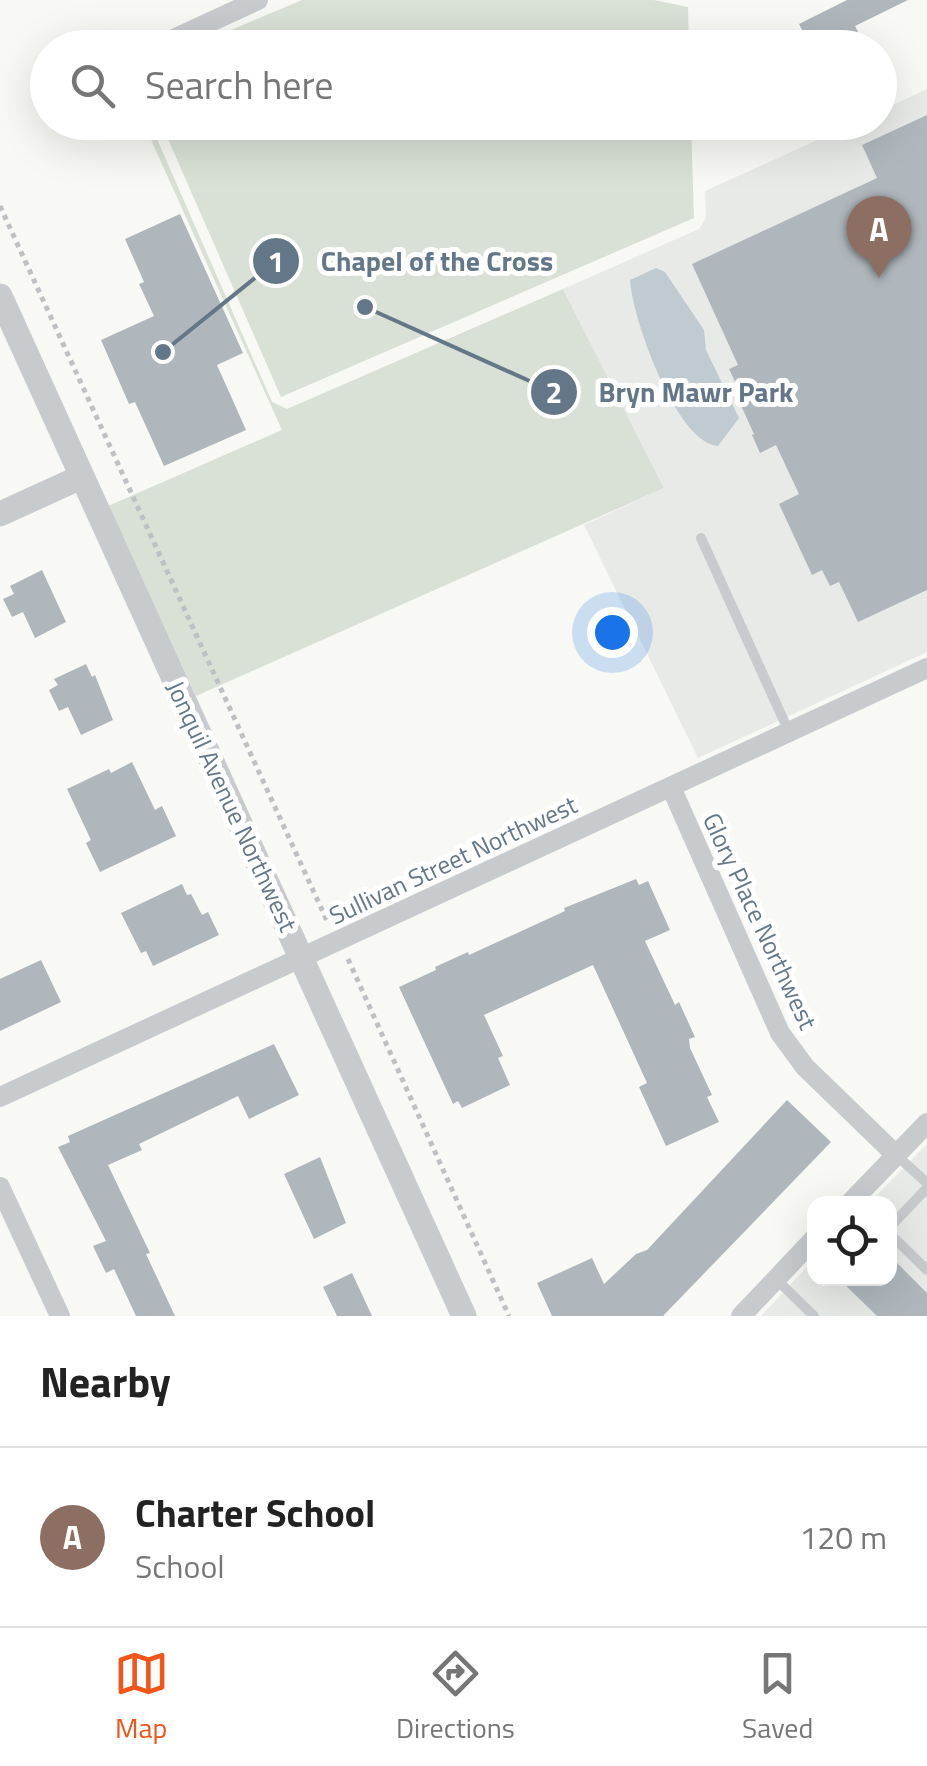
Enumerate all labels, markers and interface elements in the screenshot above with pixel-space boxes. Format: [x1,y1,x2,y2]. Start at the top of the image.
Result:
search box [30,30,897,140]
text: Search here [145,56,333,114]
icon: search [65,58,120,113]
pin: A [846,196,912,278]
callout: Chapel of the Cross [251,232,574,290]
text: 1 [268,238,284,284]
text: Chapel of the Cross [321,239,553,282]
callout: Bryn Mawr Park [529,363,814,421]
text: 2 [546,369,562,415]
text: Bryn Mawr Park [598,370,794,413]
your location [587,607,638,658]
street label: Jonquil Avenue Northwest [157,674,307,938]
street label: Sullivan Street Northwest [323,786,583,934]
street label: Glory Place Northwest [693,806,827,1036]
map controls [807,1196,897,1286]
button: locate [807,1196,897,1286]
text: Nearby [40,1349,171,1413]
text: Charter School [135,1484,375,1542]
text: A [63,1513,82,1561]
text: 120 m [799,1513,887,1561]
text: School [135,1542,225,1590]
tab: Map [114,1646,169,1749]
tab: Directions [396,1646,515,1749]
tab: Saved [742,1646,813,1749]

